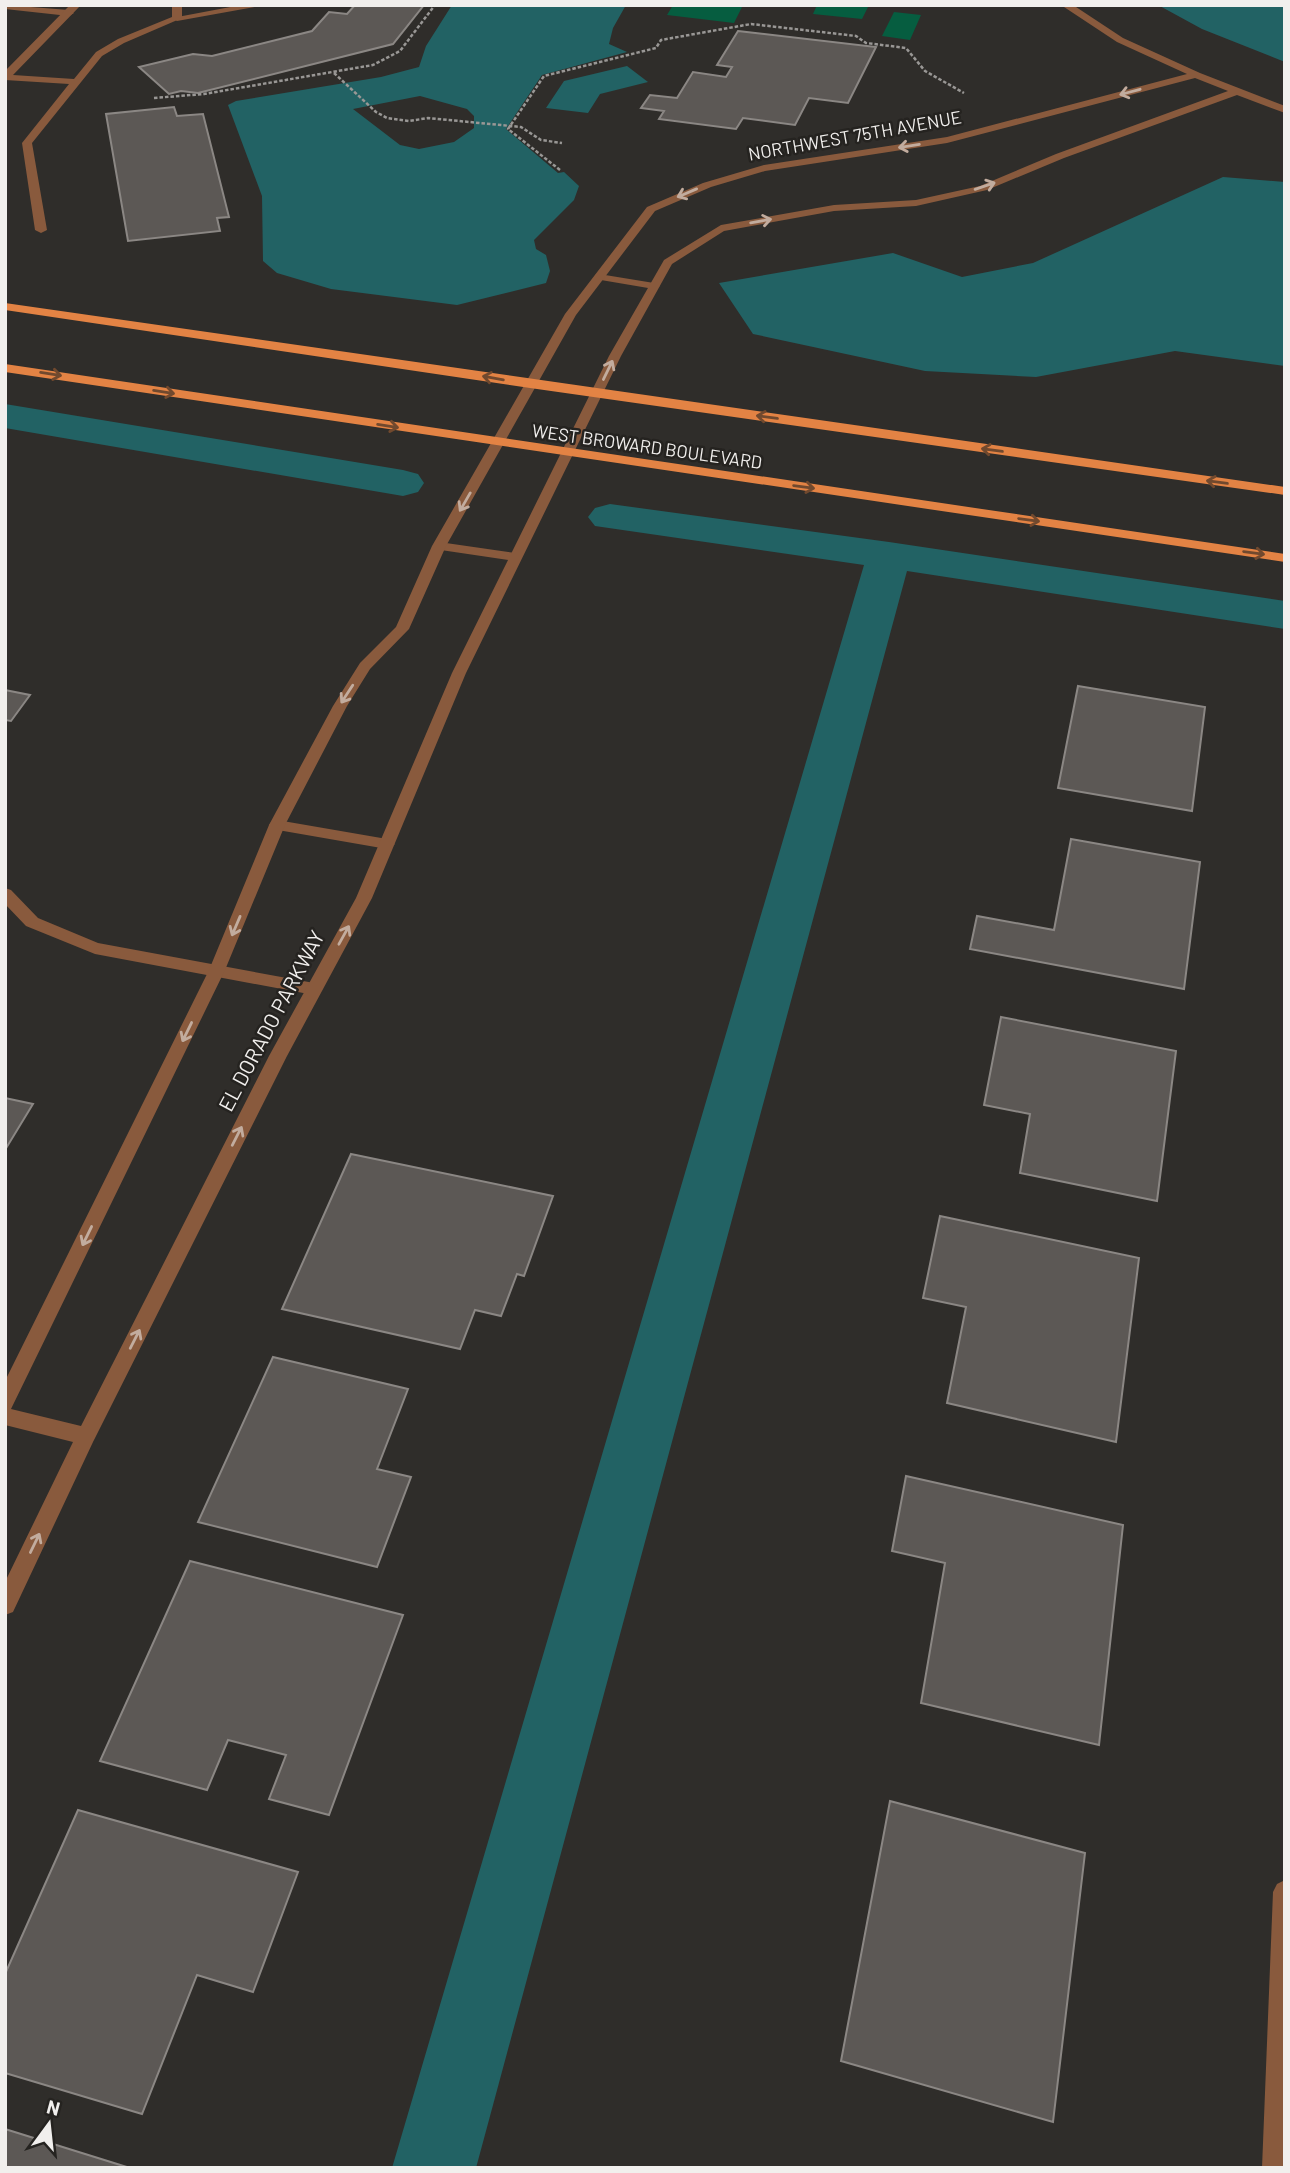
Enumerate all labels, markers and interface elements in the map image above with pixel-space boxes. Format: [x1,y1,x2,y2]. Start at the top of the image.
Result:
one-way arrow [1119,86,1142,99]
street label: NORTHWEST 75TH AVENUE [746,105,963,165]
one-way arrow [898,140,921,153]
one-way arrow [974,179,996,191]
one-way arrow [677,187,699,200]
one-way arrow [750,214,772,227]
one-way arrow [602,360,616,381]
one-way arrow [39,368,62,381]
one-way arrow [482,371,505,384]
one-way arrow [152,386,175,399]
one-way arrow [756,411,779,424]
street label: WEST BROWARD BOULEVARD [531,419,764,473]
one-way arrow [377,420,399,433]
one-way arrow [981,443,1004,456]
one-way arrow [1206,475,1229,488]
one-way arrow [792,481,815,494]
one-way arrow [458,492,472,512]
one-way arrow [1017,514,1040,527]
one-way arrow [1242,547,1265,560]
one-way arrow [340,684,354,704]
one-way arrow [228,914,241,936]
street label: EL DORADO PARKWAY [212,925,329,1115]
one-way arrow [338,925,351,946]
one-way arrow [179,1021,193,1042]
one-way arrow [231,1126,245,1147]
one-way arrow [79,1225,93,1246]
one-way arrow [128,1329,142,1350]
one-way arrow [28,1533,42,1554]
north arrow [14,2089,84,2159]
text: N [44,2094,63,2120]

